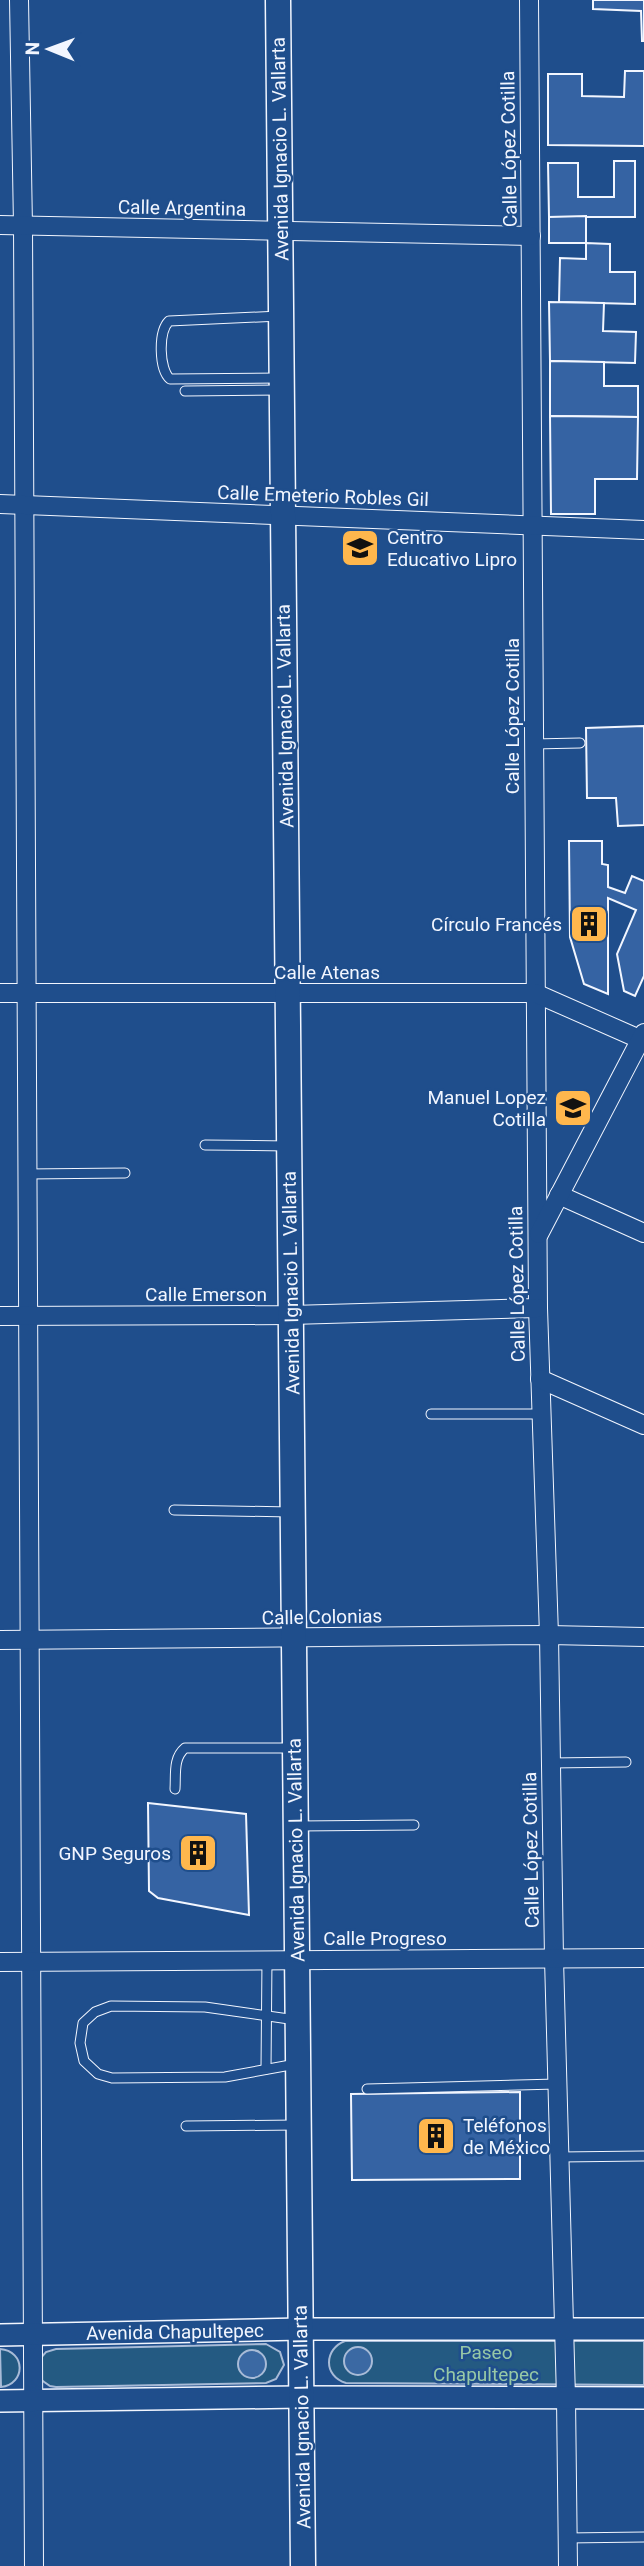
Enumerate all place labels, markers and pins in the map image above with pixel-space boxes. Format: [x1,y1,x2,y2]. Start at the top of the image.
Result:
place label: Centro Educativo Lipro [387,526,517,571]
school or university icon: Centro Educativo Lipro [339,527,381,569]
building icon: Círculo Francés [568,903,610,945]
place label: Círculo Francés [431,913,562,936]
place label: Manuel Lopez Cotilla [427,1086,546,1131]
school or university icon: Manuel Lopez Cotilla [552,1087,594,1129]
building icon: GNP Seguros [177,1832,219,1874]
place label: GNP Seguros [58,1842,171,1865]
place label: Teléfonos de México [463,2114,550,2159]
building icon: Teléfonos de México [415,2115,457,2157]

